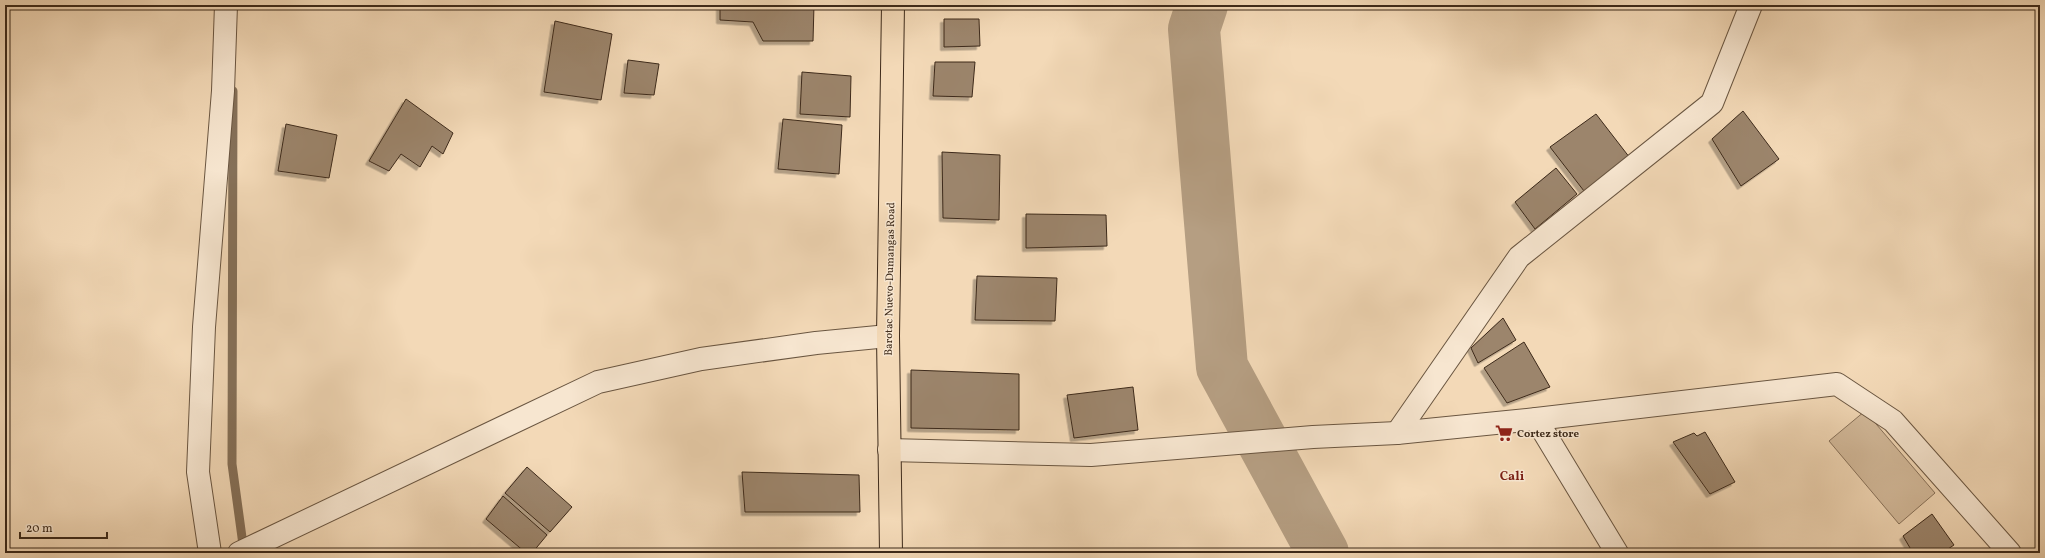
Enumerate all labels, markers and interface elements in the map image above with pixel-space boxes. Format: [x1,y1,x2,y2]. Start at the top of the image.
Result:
street label: Barotac Nuevo-Dumangas Road [882,202,899,356]
supermarket icon: Cortez store [1494,423,1514,443]
place label: Cortez store [1517,427,1580,442]
district label: Cali [1500,468,1525,486]
scale bar [20,514,107,540]
text: 20 m [26,521,53,537]

